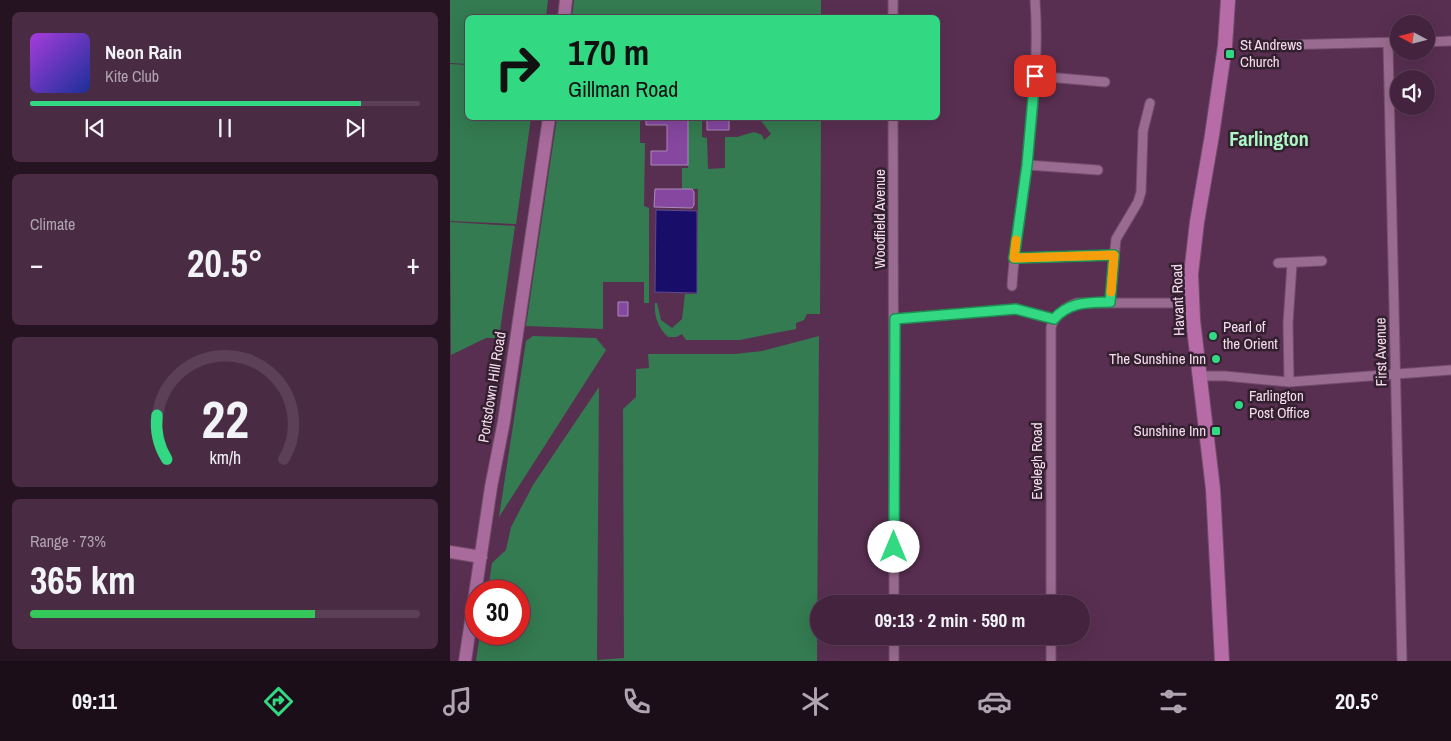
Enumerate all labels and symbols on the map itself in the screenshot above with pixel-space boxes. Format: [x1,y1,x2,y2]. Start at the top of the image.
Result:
north arrow [1390,15,1435,60]
place label: St Andrews Church [1240,34,1302,72]
marker: St Andrews Church [1224,48,1236,60]
pin [1014,55,1056,97]
district label: Farlington [1229,125,1309,152]
street label: Woodfield Avenue [869,169,890,269]
street label: Havant Road [1166,264,1189,336]
place label: Pearl of the Orient [1223,316,1278,354]
street label: First Avenue [1369,317,1392,387]
street label: Portsdown Hill Road [472,330,511,444]
marker: Pearl of the Orient [1207,330,1219,342]
place label: The Sunshine Inn [1109,348,1206,369]
marker: The Sunshine Inn [1210,353,1222,365]
place label: Farlington Post Office [1249,385,1310,423]
marker: Farlington Post Office [1233,399,1245,411]
place label: Sunshine Inn [1134,420,1206,441]
street label: Evelegh Road [1026,422,1047,500]
marker: Sunshine Inn [1210,425,1222,437]
position arrow [867,520,919,572]
speed limit sign: 30 [465,580,530,645]

